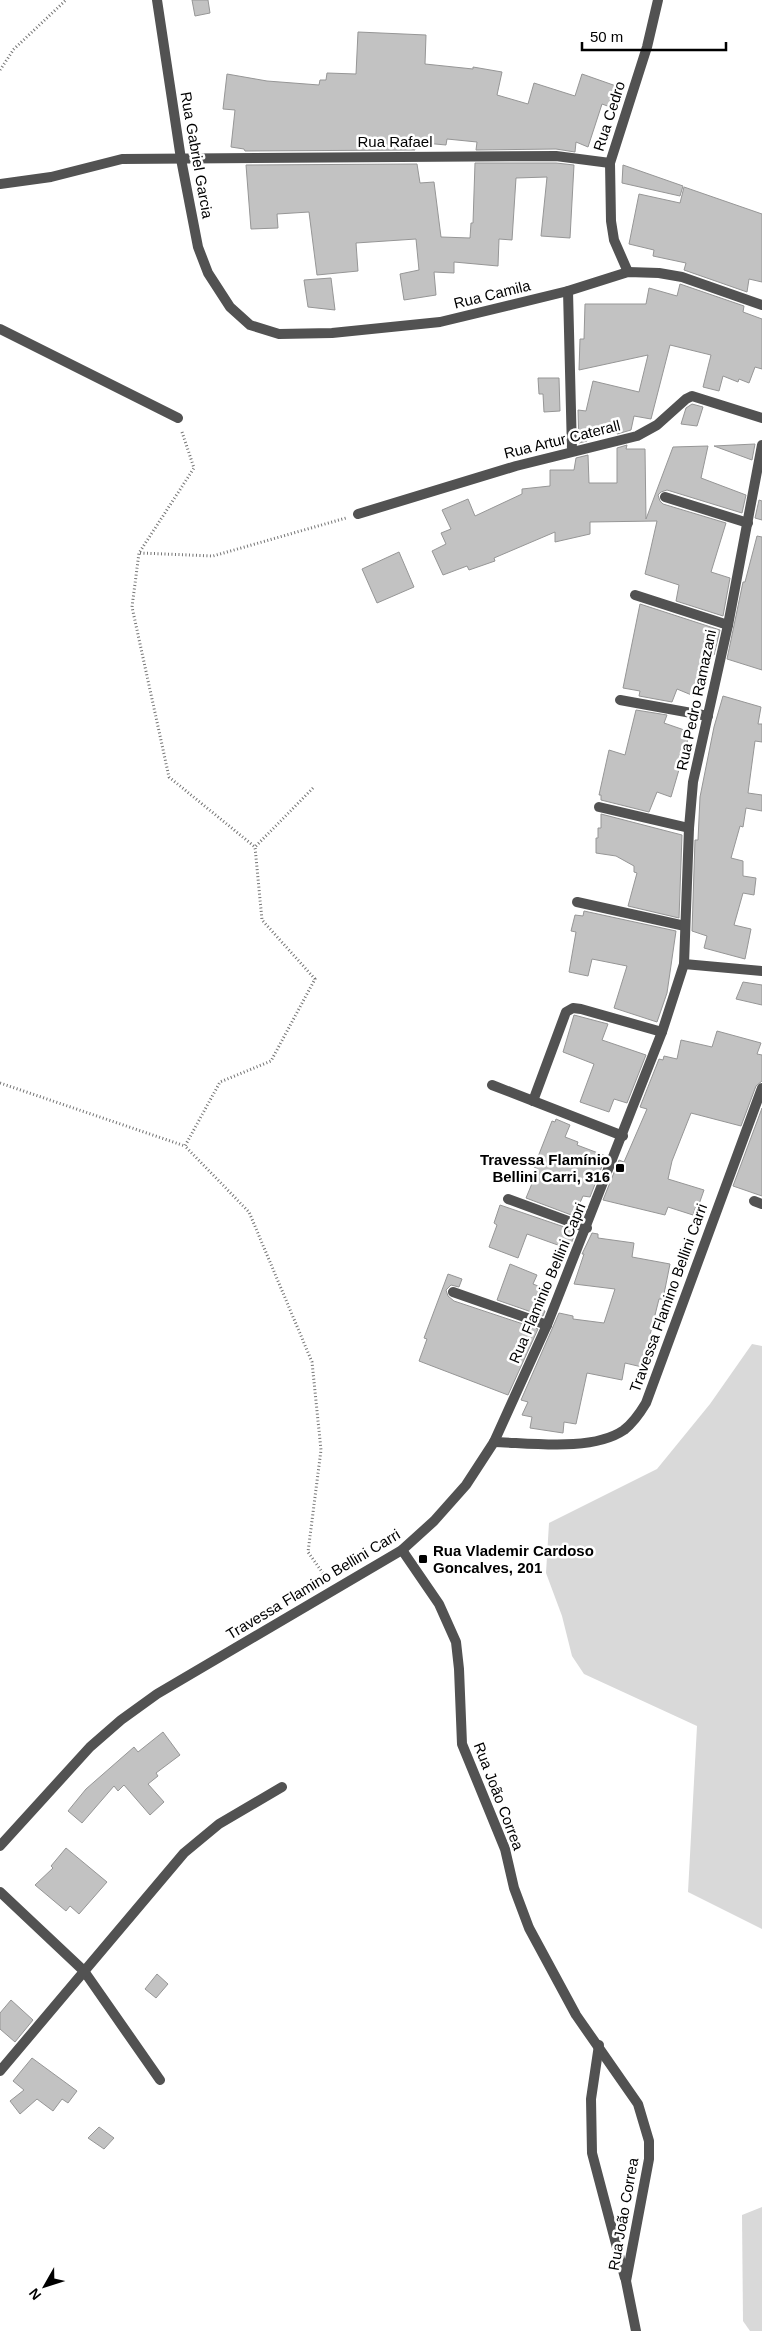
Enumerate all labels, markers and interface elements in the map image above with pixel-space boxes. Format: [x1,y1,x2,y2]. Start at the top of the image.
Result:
scale bar [582,20,726,52]
text: 50 m [590,28,623,45]
street label: Rua Cedro [590,79,628,153]
street label: Rua Gabriel Garcia [177,90,217,220]
street label: Rua Rafael [357,133,433,150]
street label: Rua Camila [452,276,533,312]
street label: Rua Artur Caterall [502,416,622,462]
street label: Rua Pedro Ramazani [673,628,719,772]
place label: Travessa Flamínio Bellini Carri, 316 [480,1151,610,1185]
marker: Travessa Flamínio Bellini Carri, 316 [614,1162,626,1174]
street label: Rua Flaminio Bellini Capri [505,1200,589,1366]
street label: Travessa Flamino Bellini Carri [626,1201,710,1395]
street label: Travessa Flamino Bellini Carri [223,1525,403,1643]
place label: Rua Vlademir Cardoso Goncalves, 201 [433,1542,594,1576]
marker: Rua Vlademir Cardoso Goncalves, 201 [417,1553,429,1565]
street label: Rua João Correa [471,1740,528,1853]
street label: Rua João Correa [605,2156,641,2272]
north arrow [20,2261,70,2311]
text: N [25,2285,44,2303]

